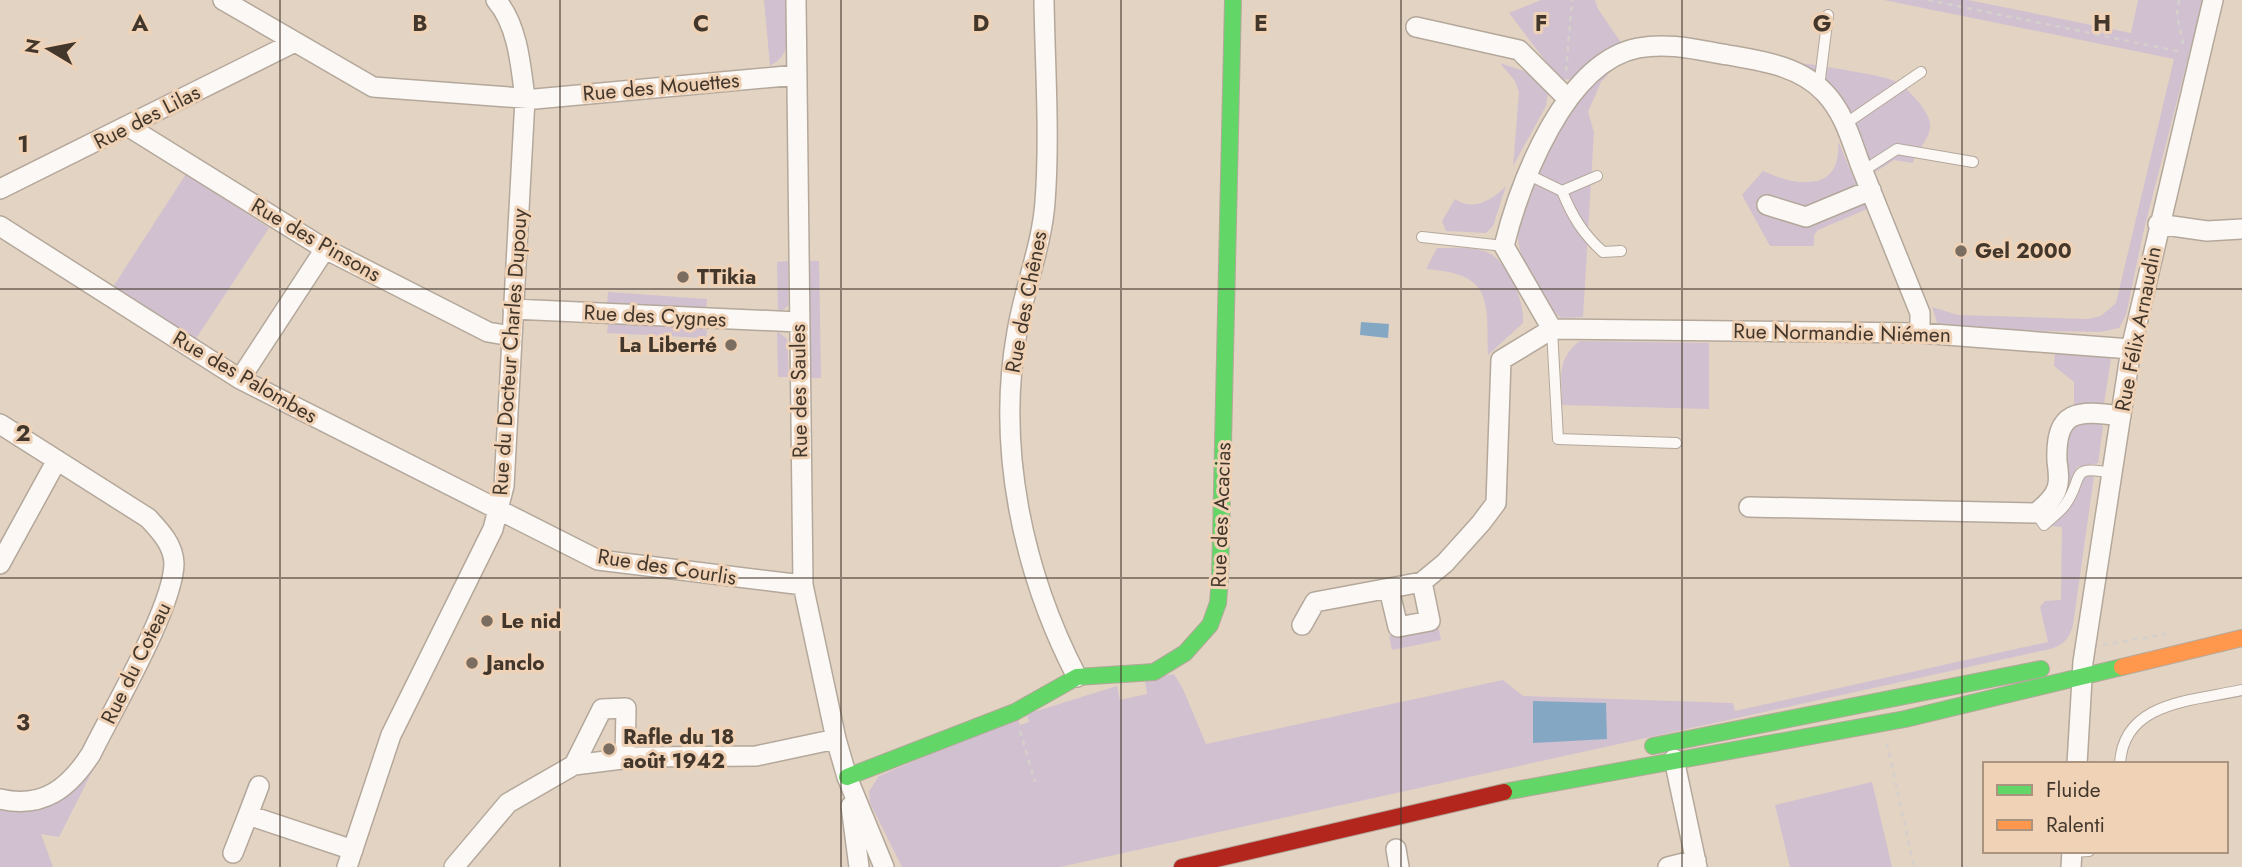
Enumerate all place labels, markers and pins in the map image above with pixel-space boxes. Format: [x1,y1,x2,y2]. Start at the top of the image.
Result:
place label: Gel 2000 [1975,236,2072,266]
marker: Gel 2000 [1953,243,1969,259]
place label: TTikia [697,262,756,292]
marker: TTikia [675,269,691,285]
place label: La Liberté [619,330,717,360]
marker: La Liberté [723,337,739,353]
place label: Le nid [501,606,561,636]
marker: Le nid [479,613,495,629]
place label: Janclo [482,648,545,678]
marker: Janclo [464,655,480,671]
place label: Rafle du 18 août 1942 [623,722,734,776]
marker: Rafle du 18 août 1942 [601,741,617,757]

